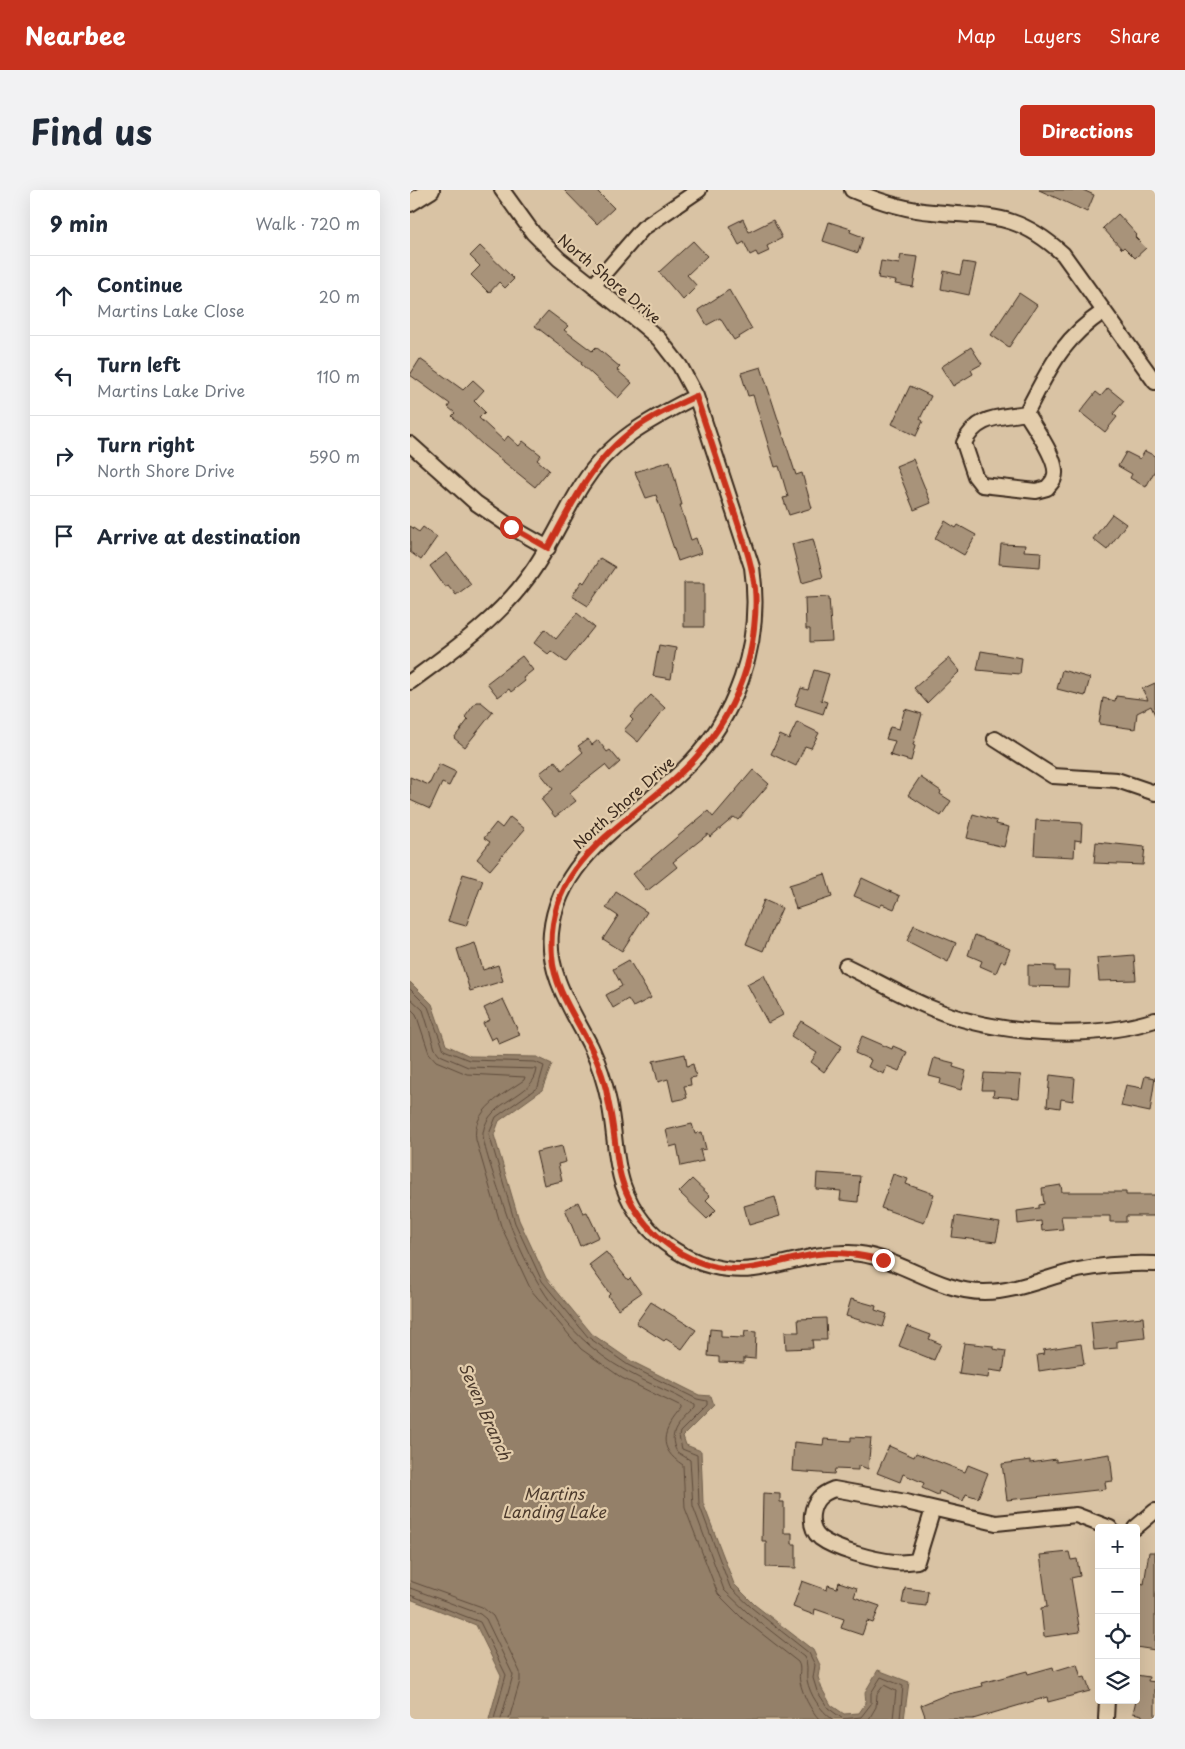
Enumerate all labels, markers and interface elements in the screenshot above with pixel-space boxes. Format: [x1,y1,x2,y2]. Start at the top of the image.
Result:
text: Nearbee [25,17,126,53]
text: Map [957,22,996,49]
text: Layers [1024,22,1081,49]
text: Share [1109,22,1160,49]
text: Find us [30,104,152,157]
button: Directions [1020,105,1155,156]
text: 9 min [50,207,108,239]
text: Walk · 720 m [256,211,360,235]
street label: North Shore Drive [553,228,667,328]
text: Continue [97,270,183,298]
icon: ahead [50,282,78,310]
text: 20 m [319,284,360,308]
text: Martins Lake Close [97,298,245,322]
text: Turn left [97,350,181,378]
icon: left [50,362,78,390]
text: 110 m [317,364,360,388]
text: Martins Lake Drive [97,378,245,402]
text: Turn right [97,430,195,458]
icon: right [50,442,78,470]
text: 590 m [308,444,360,468]
text: North Shore Drive [97,458,235,482]
route start [500,516,523,539]
icon: arrive [50,522,78,550]
text: Arrive at destination [97,522,301,550]
street label: North Shore Drive [567,750,679,854]
route end [872,1249,895,1272]
water label: Seven Branch [454,1359,518,1464]
water label: Martins Landing Lake [502,1481,607,1523]
map controls [1095,1524,1140,1704]
button: + [1095,1524,1140,1569]
button: − [1095,1569,1140,1614]
button: locate [1095,1614,1140,1659]
button: layers [1095,1659,1140,1704]

